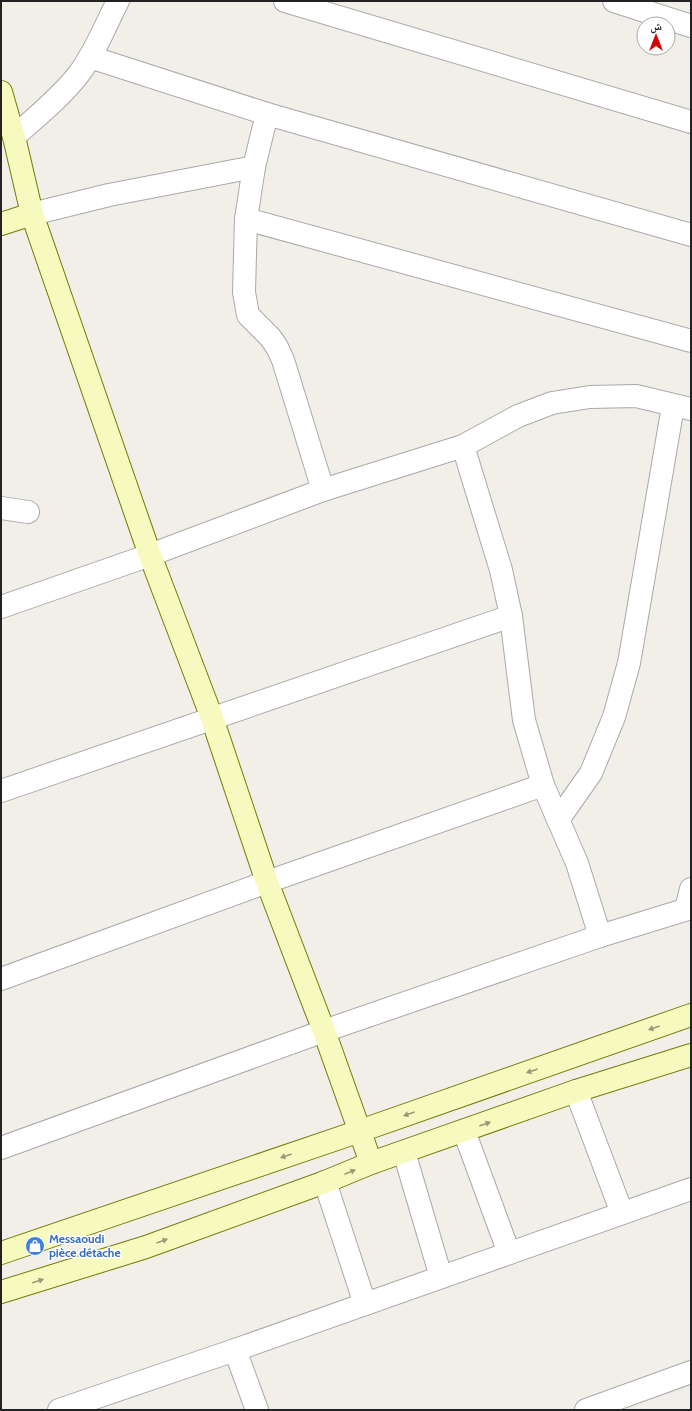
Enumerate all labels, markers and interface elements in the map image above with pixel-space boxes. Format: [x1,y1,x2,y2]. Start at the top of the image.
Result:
north arrow [636,16,676,56]
text: ش [650,19,662,34]
one-way arrow [648,1025,660,1031]
one-way arrow [525,1068,537,1074]
one-way arrow [402,1111,414,1117]
one-way arrow [480,1120,492,1126]
one-way arrow [280,1153,292,1159]
one-way arrow [344,1168,356,1174]
place label: Messaoudi pièce détache [49,1231,121,1260]
shop icon: Messaoudi pièce détache [24,1235,46,1257]
one-way arrow [157,1238,169,1244]
one-way arrow [33,1278,45,1284]

